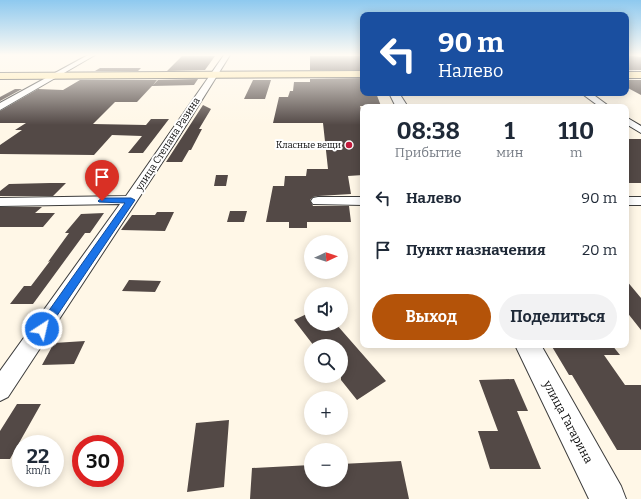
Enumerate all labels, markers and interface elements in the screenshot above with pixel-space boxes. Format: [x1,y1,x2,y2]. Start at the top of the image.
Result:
text: 90 m [438,26,504,59]
icon: left [372,28,424,80]
text: Налево [438,60,503,82]
street label: улица Степана Разина [133,95,203,194]
text: 08:38 [396,117,460,145]
text: 1 [505,117,515,145]
text: 110 [558,117,594,145]
place label: Класные вещи [276,140,341,150]
marker: Класные вещи [344,140,354,150]
text: Прибытие [395,145,461,160]
text: мин [496,145,523,160]
text: m [570,145,582,160]
pin [85,160,119,201]
icon: arrive [91,166,113,188]
icon: left [372,187,394,209]
text: Налево [406,189,461,207]
text: 90 m [581,189,617,207]
north arrow [304,235,348,279]
map controls [304,235,348,487]
icon: arrive [372,239,394,261]
text: Пункт назначения [406,241,546,259]
text: 20 m [582,241,617,259]
button: sound [304,287,348,331]
button: Выход [372,294,491,340]
button: Поделиться [499,294,617,340]
position arrow [21,308,63,350]
button: search [304,339,348,383]
street label: улица Гагарина [540,377,596,466]
button: + [304,391,348,435]
speed limit sign: 30 [72,435,124,487]
button: − [304,443,348,487]
text: 22 [27,444,49,468]
text: km/h [26,465,50,477]

